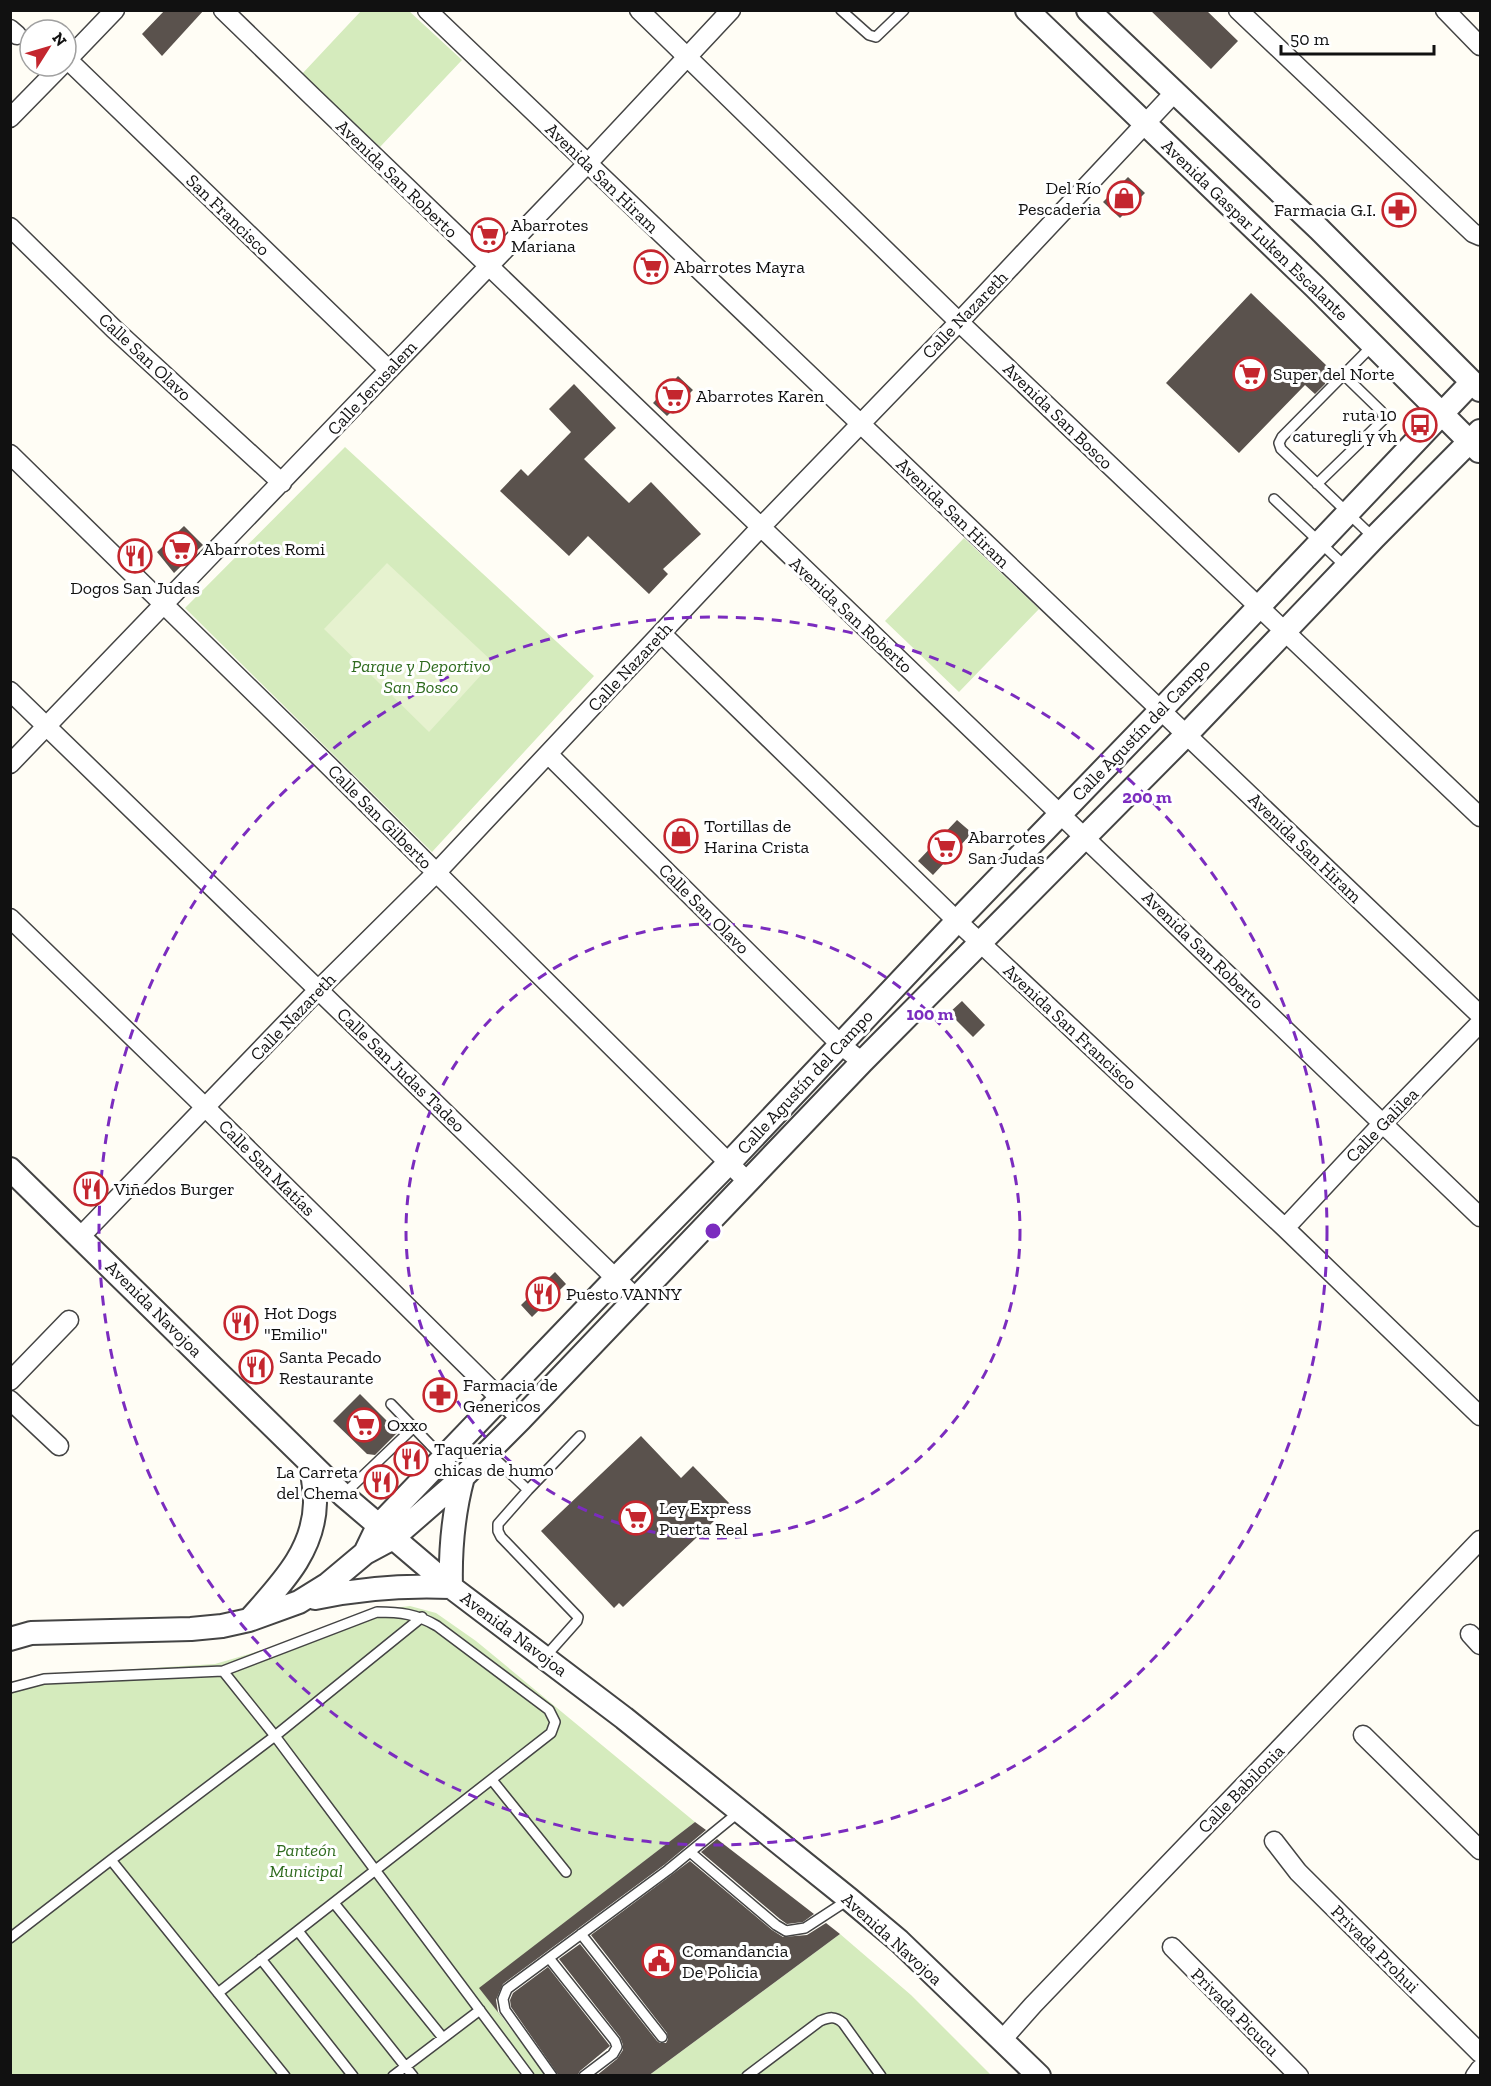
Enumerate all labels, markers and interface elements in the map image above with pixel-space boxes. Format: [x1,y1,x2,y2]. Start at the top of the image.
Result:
north arrow [18,18,78,78]
scale bar [1281,18,1434,56]
text: 50 m [1290,28,1330,50]
text: N [48,29,71,50]
street label: Avenida San Roberto [332,115,462,243]
street label: Avenida San Hiram [541,118,664,238]
street label: Avenida Gaspar Luken Escalante [1157,135,1353,325]
street label: San Francisco [181,170,275,260]
place label: Del Río Pescaderia [1018,177,1101,220]
shop icon: Del Río Pescaderia [1106,180,1142,216]
pharmacy icon: Farmacia G.I. [1381,192,1417,228]
place label: Farmacia G.I. [1274,199,1376,221]
place label: Abarrotes Mariana [511,214,588,257]
supermarket icon: Abarrotes Mariana [470,217,506,253]
supermarket icon: Abarrotes Mayra [633,249,669,285]
place label: Abarrotes Mayra [674,256,805,278]
street label: Calle Nazareth [918,266,1012,364]
street label: Calle San Olavo [94,308,196,406]
street label: Calle Jerusalem [323,336,422,440]
supermarket icon: Super del Norte [1232,356,1268,392]
street label: Avenida San Bosco [998,358,1118,474]
place label: Super del Norte [1273,363,1394,385]
supermarket icon: Abarrotes Karen [655,378,691,414]
place label: Abarrotes Karen [696,385,825,407]
place label: ruta 10 caturegli y vh [1292,404,1397,447]
bus stop icon: ruta 10 caturegli y vh [1402,407,1438,443]
street label: Avenida San Hiram [892,453,1015,573]
supermarket icon: Abarrotes Romi [162,531,198,567]
restaurant icon: Dogos San Judas [117,538,153,574]
place label: Abarrotes Romi [203,538,325,560]
street label: Avenida San Roberto [785,552,917,678]
place label: Dogos San Judas [70,577,200,599]
street label: Calle Nazareth [583,618,677,716]
street label: Calle Agustín del Campo [1067,654,1215,806]
park label: Parque y Deportivo San Bosco [351,655,491,698]
street label: Calle San Gilberto [323,760,437,874]
text: 200 m [1122,786,1172,808]
street label: Avenida San Hiram [1244,788,1367,908]
place label: Tortillas de Harina Crista [704,815,810,858]
shop icon: Tortillas de Harina Crista [663,818,699,854]
place label: Abarrotes San Judas [968,826,1045,869]
supermarket icon: Abarrotes San Judas [927,829,963,865]
street label: Calle San Olavo [654,859,754,959]
street label: Avenida San Roberto [1138,886,1268,1014]
street label: Avenida San Francisco [999,960,1141,1094]
street label: Calle Nazareth [246,968,340,1066]
street label: Calle San Judas Tadeo [332,1003,470,1137]
text: 100 m [906,1003,954,1025]
street label: Calle Agustín del Campo [732,1005,878,1159]
street label: Calle Galilea [1341,1083,1423,1167]
street label: Calle San Matías [214,1115,320,1221]
restaurant icon: Viñedos Burger [73,1171,109,1207]
place label: Viñedos Burger [113,1178,235,1200]
centre of rings [703,1221,723,1241]
street label: Avenida Navojoa [101,1256,207,1362]
restaurant icon: Puesto VANNY [525,1276,561,1312]
place label: Puesto VANNY [566,1283,682,1305]
place label: Hot Dogs "Emilio" [264,1302,337,1345]
restaurant icon: Hot Dogs "Emilio" [223,1305,259,1341]
place label: Santa Pecado Restaurante [279,1346,382,1389]
restaurant icon: Santa Pecado Restaurante [238,1349,274,1385]
place label: Farmacia de Genericos [463,1374,558,1417]
pharmacy icon: Farmacia de Genericos [422,1377,458,1413]
supermarket icon: Oxxo [346,1407,382,1443]
place label: Oxxo [387,1414,427,1436]
place label: Taqueria chicas de humo [434,1438,554,1481]
restaurant icon: Taqueria chicas de humo [393,1441,429,1477]
place label: La Carreta del Chema [276,1461,358,1504]
restaurant icon: La Carreta del Chema [363,1464,399,1500]
place label: Ley Express Puerta Real [659,1497,751,1540]
supermarket icon: Ley Express Puerta Real [618,1500,654,1536]
street label: Avenida Navojoa [456,1587,572,1681]
street label: Calle Babilonia [1193,1740,1289,1838]
park label: Panteón Municipal [269,1839,343,1882]
street label: Avenida Navojoa [837,1888,947,1990]
street label: Privada Prohui [1326,1900,1424,1998]
place label: Comandancia De Policia [682,1940,789,1983]
public building icon: Comandancia De Policia [641,1943,677,1979]
street label: Privada Picucu [1186,1963,1284,2061]

